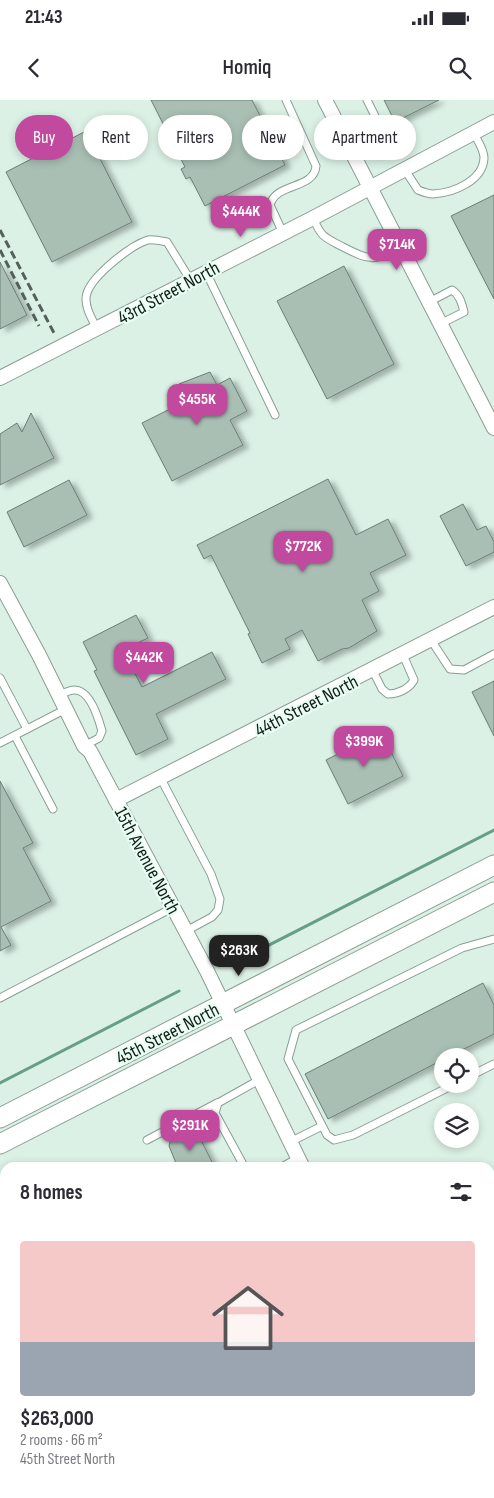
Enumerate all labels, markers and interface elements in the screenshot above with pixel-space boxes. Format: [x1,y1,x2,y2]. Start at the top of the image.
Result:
text: 21:43 [25,6,62,29]
icon: back [20,54,48,82]
text: Homiq [223,54,271,81]
icon: search [446,54,474,82]
chip: Buy [15,115,73,160]
chip: Rent [83,115,148,160]
chip: Filters [158,115,232,160]
chip: New [242,115,304,160]
chip: Apartment [314,115,416,160]
pin: $444K [206,196,276,238]
text: $444K [222,202,260,221]
pin: $714K [362,228,432,271]
text: $714K [379,235,415,254]
street label: 43rd Street North [114,257,224,330]
pin: $455K [162,384,232,426]
text: $455K [178,390,216,409]
pin: $772K [268,530,338,573]
text: $772K [284,537,322,556]
pin: $442K [109,642,179,684]
text: $442K [125,648,163,667]
street label: 44th Street North [251,670,362,742]
pin: $399K [329,726,399,768]
text: $399K [345,732,383,751]
street label: 15th Avenue North [109,803,185,918]
pin: $263K [204,934,274,977]
text: $263K [220,941,258,960]
street label: 45th Street North [112,998,223,1070]
map controls [434,1048,479,1148]
button: locate [434,1048,479,1093]
button: layers [434,1103,479,1148]
pin: $291K [155,1110,225,1152]
text: $291K [171,1116,209,1135]
icon: filters [447,1178,475,1206]
text: 8 homes [20,1180,83,1205]
icon: home [203,1273,293,1363]
text: $263,000 [20,1406,94,1431]
text: 2 rooms · 66 m² [20,1431,103,1450]
text: 45th Street North [20,1450,115,1469]

